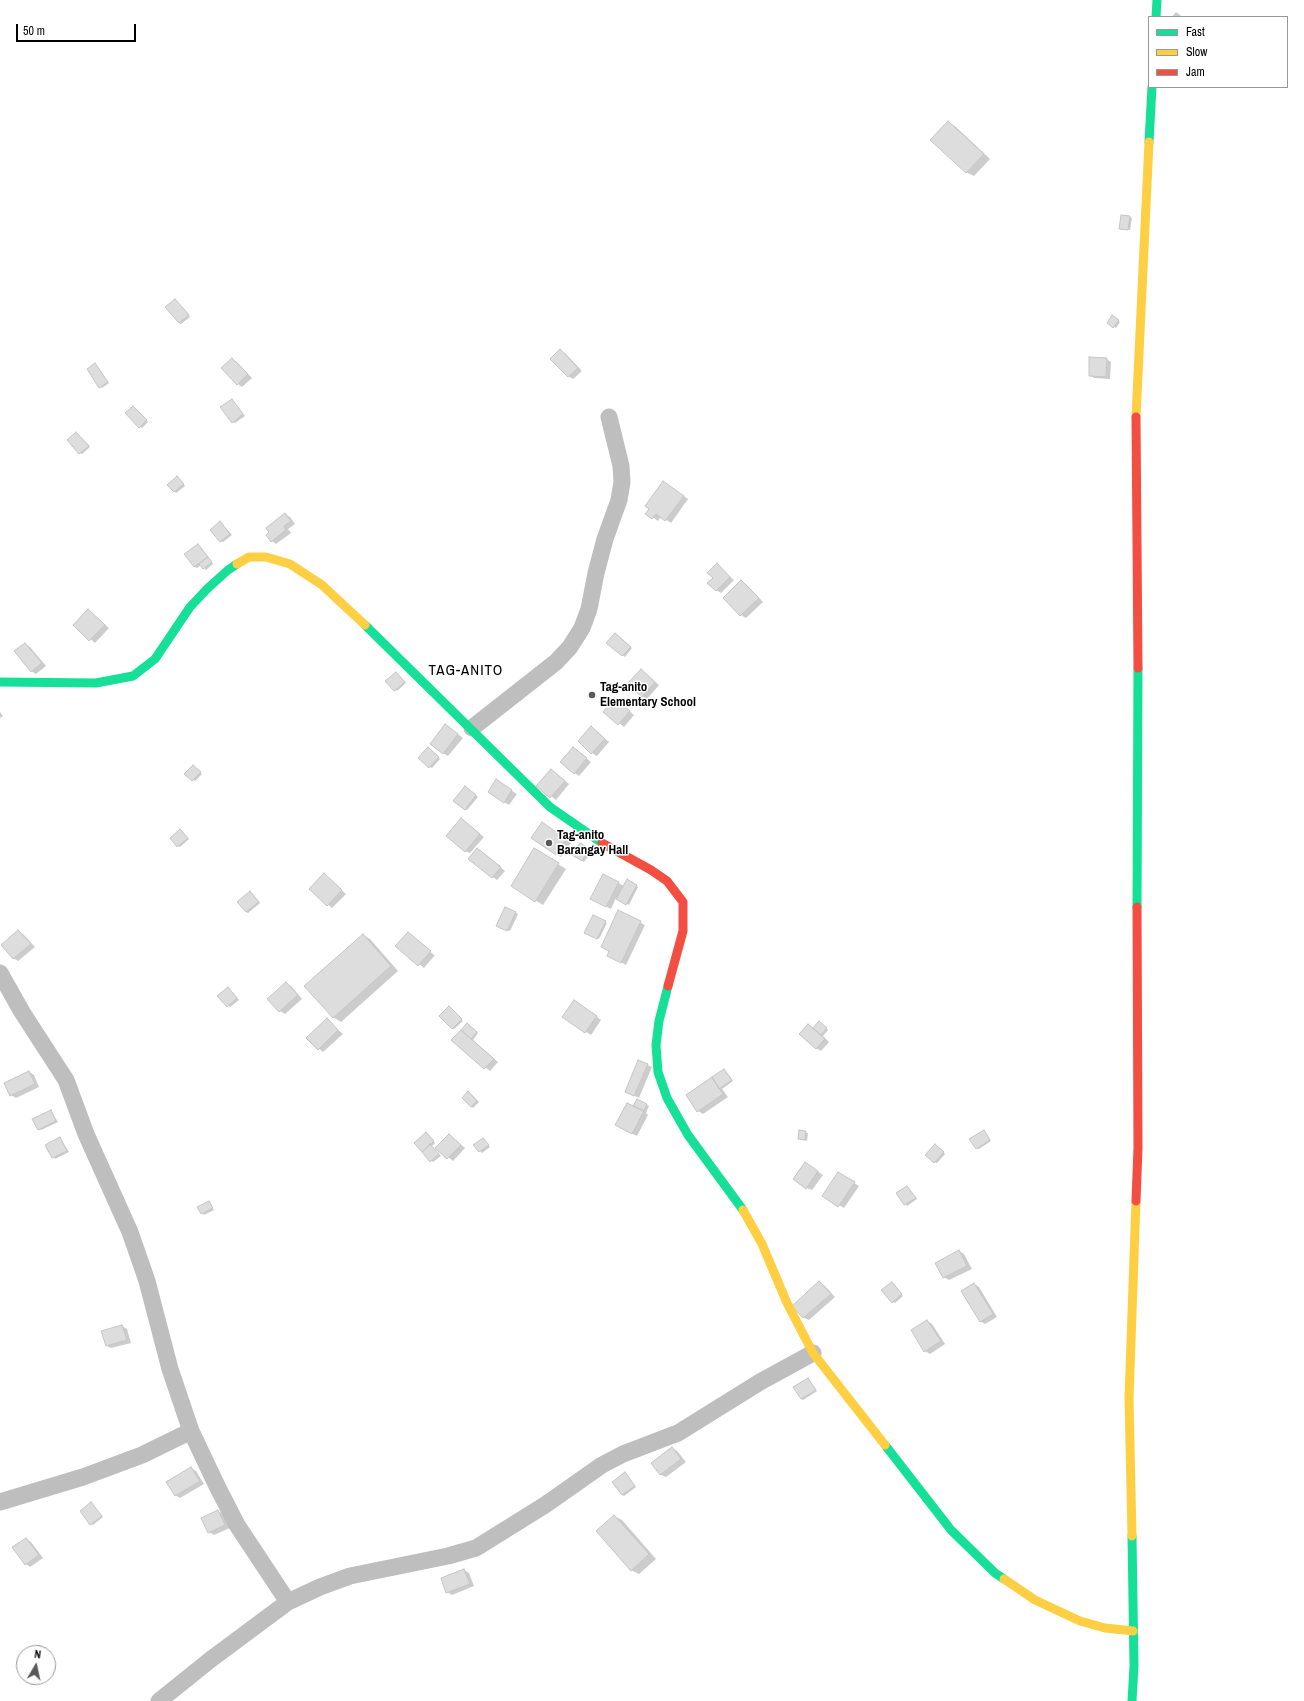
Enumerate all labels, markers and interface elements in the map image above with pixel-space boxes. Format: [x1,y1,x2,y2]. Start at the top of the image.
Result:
scale bar [18,16,138,42]
legend [1148,16,1288,88]
text: 50 m [23,23,45,39]
text: Fast [1186,24,1205,40]
text: Slow [1186,44,1207,60]
text: Jam [1186,64,1205,80]
district label: TAG-ANITO [429,662,503,680]
place label: Tag-anito Elementary School [600,680,696,711]
marker: Tag-anito Elementary School [587,690,597,700]
place label: Tag-anito Barangay Hall [557,828,628,859]
marker: Tag-anito Barangay Hall [544,838,554,848]
north arrow [16,1645,56,1685]
text: N [33,1647,42,1662]

